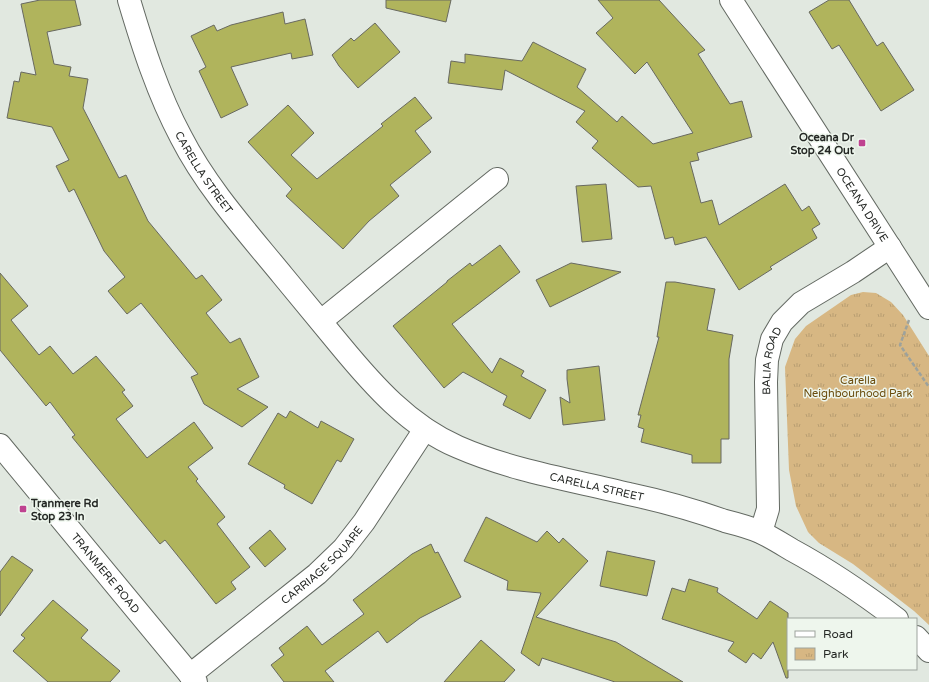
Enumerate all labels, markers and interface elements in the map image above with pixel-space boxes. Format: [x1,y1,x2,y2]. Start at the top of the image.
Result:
street label: CARELLA STREET [172,129,236,217]
place label: Oceana Dr Stop 24 Out [790,131,855,158]
marker: Oceana Dr Stop 24 Out [857,138,867,148]
street label: OCEANA DRIVE [833,165,891,244]
street label: BALIA ROAD [760,325,785,395]
park label: Carella Neighbourhood Park [803,374,913,400]
street label: CARELLA STREET [548,470,645,504]
place label: Tranmere Rd Stop 23 In [30,497,98,524]
marker: Tranmere Rd Stop 23 In [18,504,28,514]
street label: CARRIAGE SQUARE [279,524,365,607]
street label: TRANMERE ROAD [68,531,142,616]
legend [787,618,917,670]
text: Road [823,627,853,641]
text: Park [823,647,849,661]

